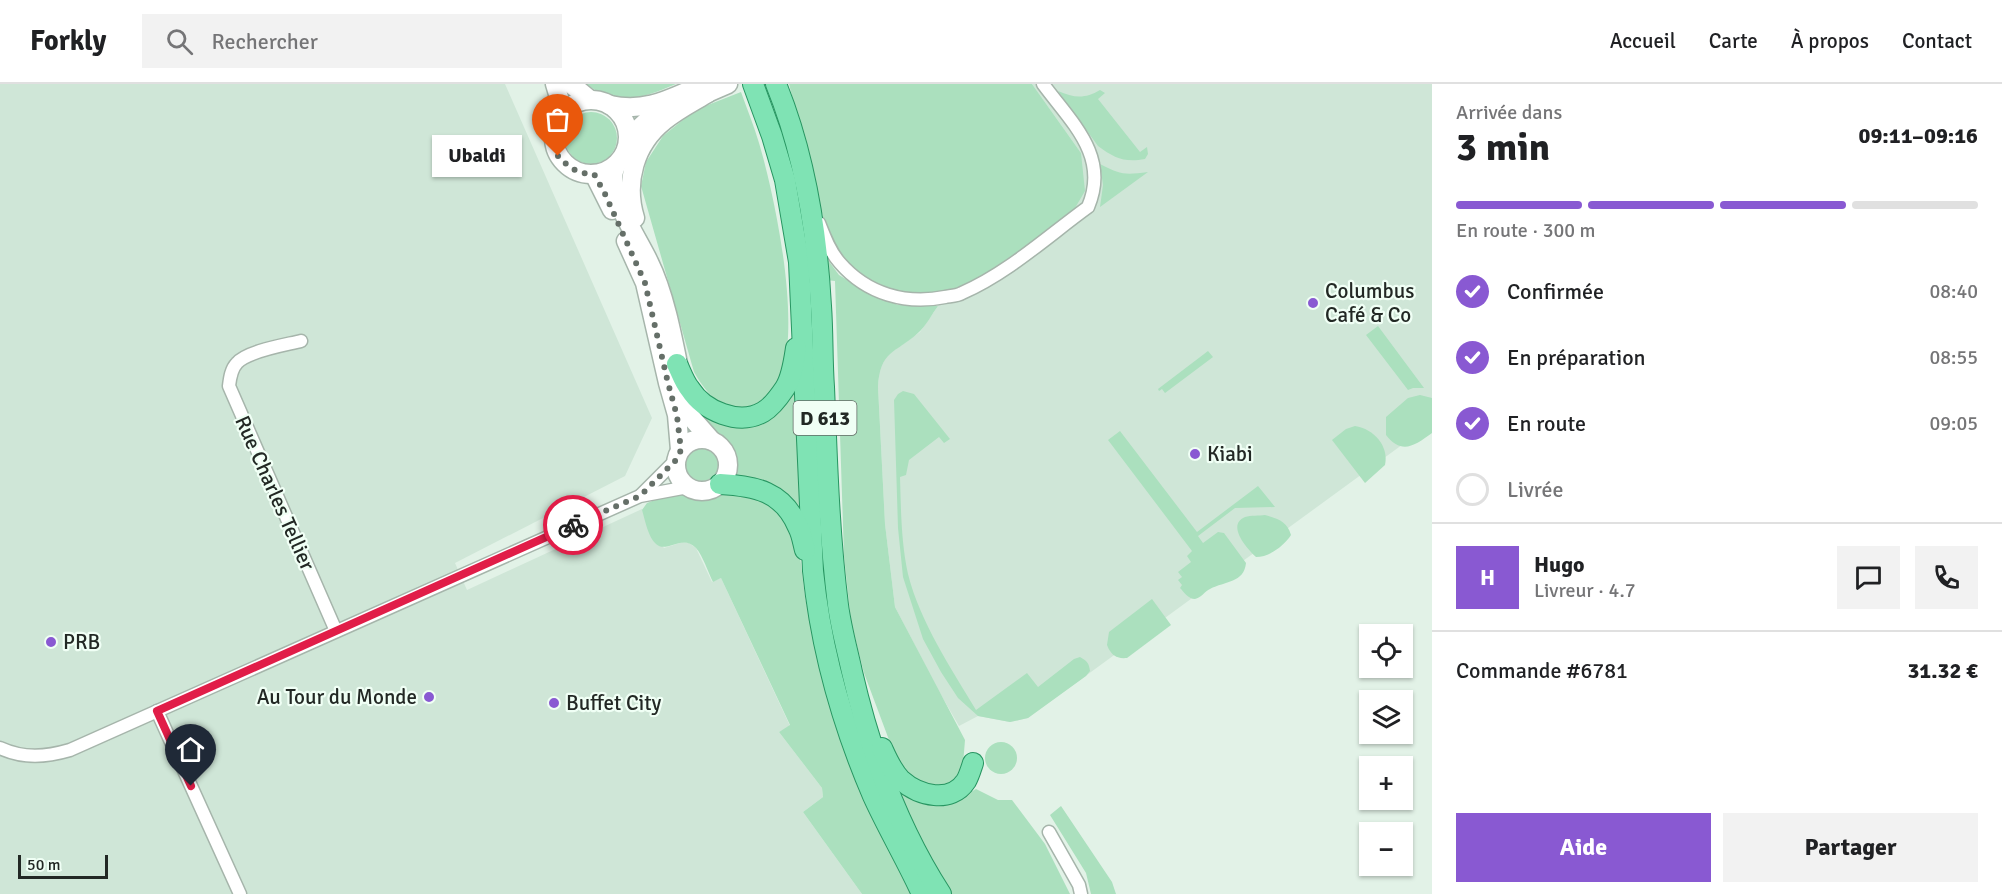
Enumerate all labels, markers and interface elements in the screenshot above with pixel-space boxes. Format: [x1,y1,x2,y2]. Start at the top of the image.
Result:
search box [142,14,562,68]
text: Forkly [30,24,106,58]
icon: search [163,25,196,58]
text: Rechercher [211,28,318,55]
text: Accueil [1610,28,1676,54]
text: Carte [1709,28,1758,54]
text: À propos [1791,28,1869,54]
text: Contact [1902,28,1972,54]
pin [532,94,583,156]
text: Arrivée dans [1456,100,1562,125]
icon: bag [541,103,574,136]
text: 09:11–09:16 [1859,122,1978,149]
text: 3 min [1456,123,1550,171]
callout: Ubaldi [432,135,522,177]
text: Ubaldi [448,143,506,168]
text: En route · 300 m [1456,218,1595,243]
icon: check [1456,275,1489,308]
place label: Columbus Café & Co [1325,278,1414,328]
text: Confirmée [1507,278,1604,305]
text: 08:40 [1929,279,1978,304]
marker: Columbus Café & Co [1306,296,1320,310]
icon: check [1456,341,1489,374]
text: En préparation [1507,344,1646,371]
text: 08:55 [1929,345,1978,370]
road number: D 613 [794,401,856,435]
icon: check [1456,407,1489,440]
text: En route [1507,410,1586,437]
text: 09:05 [1929,411,1978,436]
street label: Rue Charles Tellier [229,412,321,575]
place label: Kiabi [1207,441,1253,467]
marker: Kiabi [1188,447,1202,461]
text: Livrée [1507,476,1564,503]
courier [543,495,603,555]
icon: bike [557,509,590,542]
button: chat [1837,546,1900,609]
button: phone [1915,546,1978,609]
text: Hugo [1534,551,1584,578]
text: H [1480,564,1495,591]
text: Livreur · 4.7 [1534,578,1635,603]
map controls [1359,624,1413,876]
button: locate [1359,624,1413,678]
place label: PRB [63,629,100,655]
marker: PRB [44,635,58,649]
text: Commande #6781 [1456,657,1628,684]
text: 31.32 € [1907,657,1978,684]
place label: Au Tour du Monde [257,684,417,710]
marker: Au Tour du Monde [422,690,436,704]
place label: Buffet City [566,690,662,716]
button: layers [1359,690,1413,744]
marker: Buffet City [547,696,561,710]
pin [165,724,216,786]
icon: home [174,733,207,766]
button: + [1359,756,1413,810]
button: Aide [1456,813,1711,882]
button: Partager [1723,813,1978,882]
button: − [1359,822,1413,876]
scale bar [18,852,108,880]
text: 50 m [27,855,61,875]

